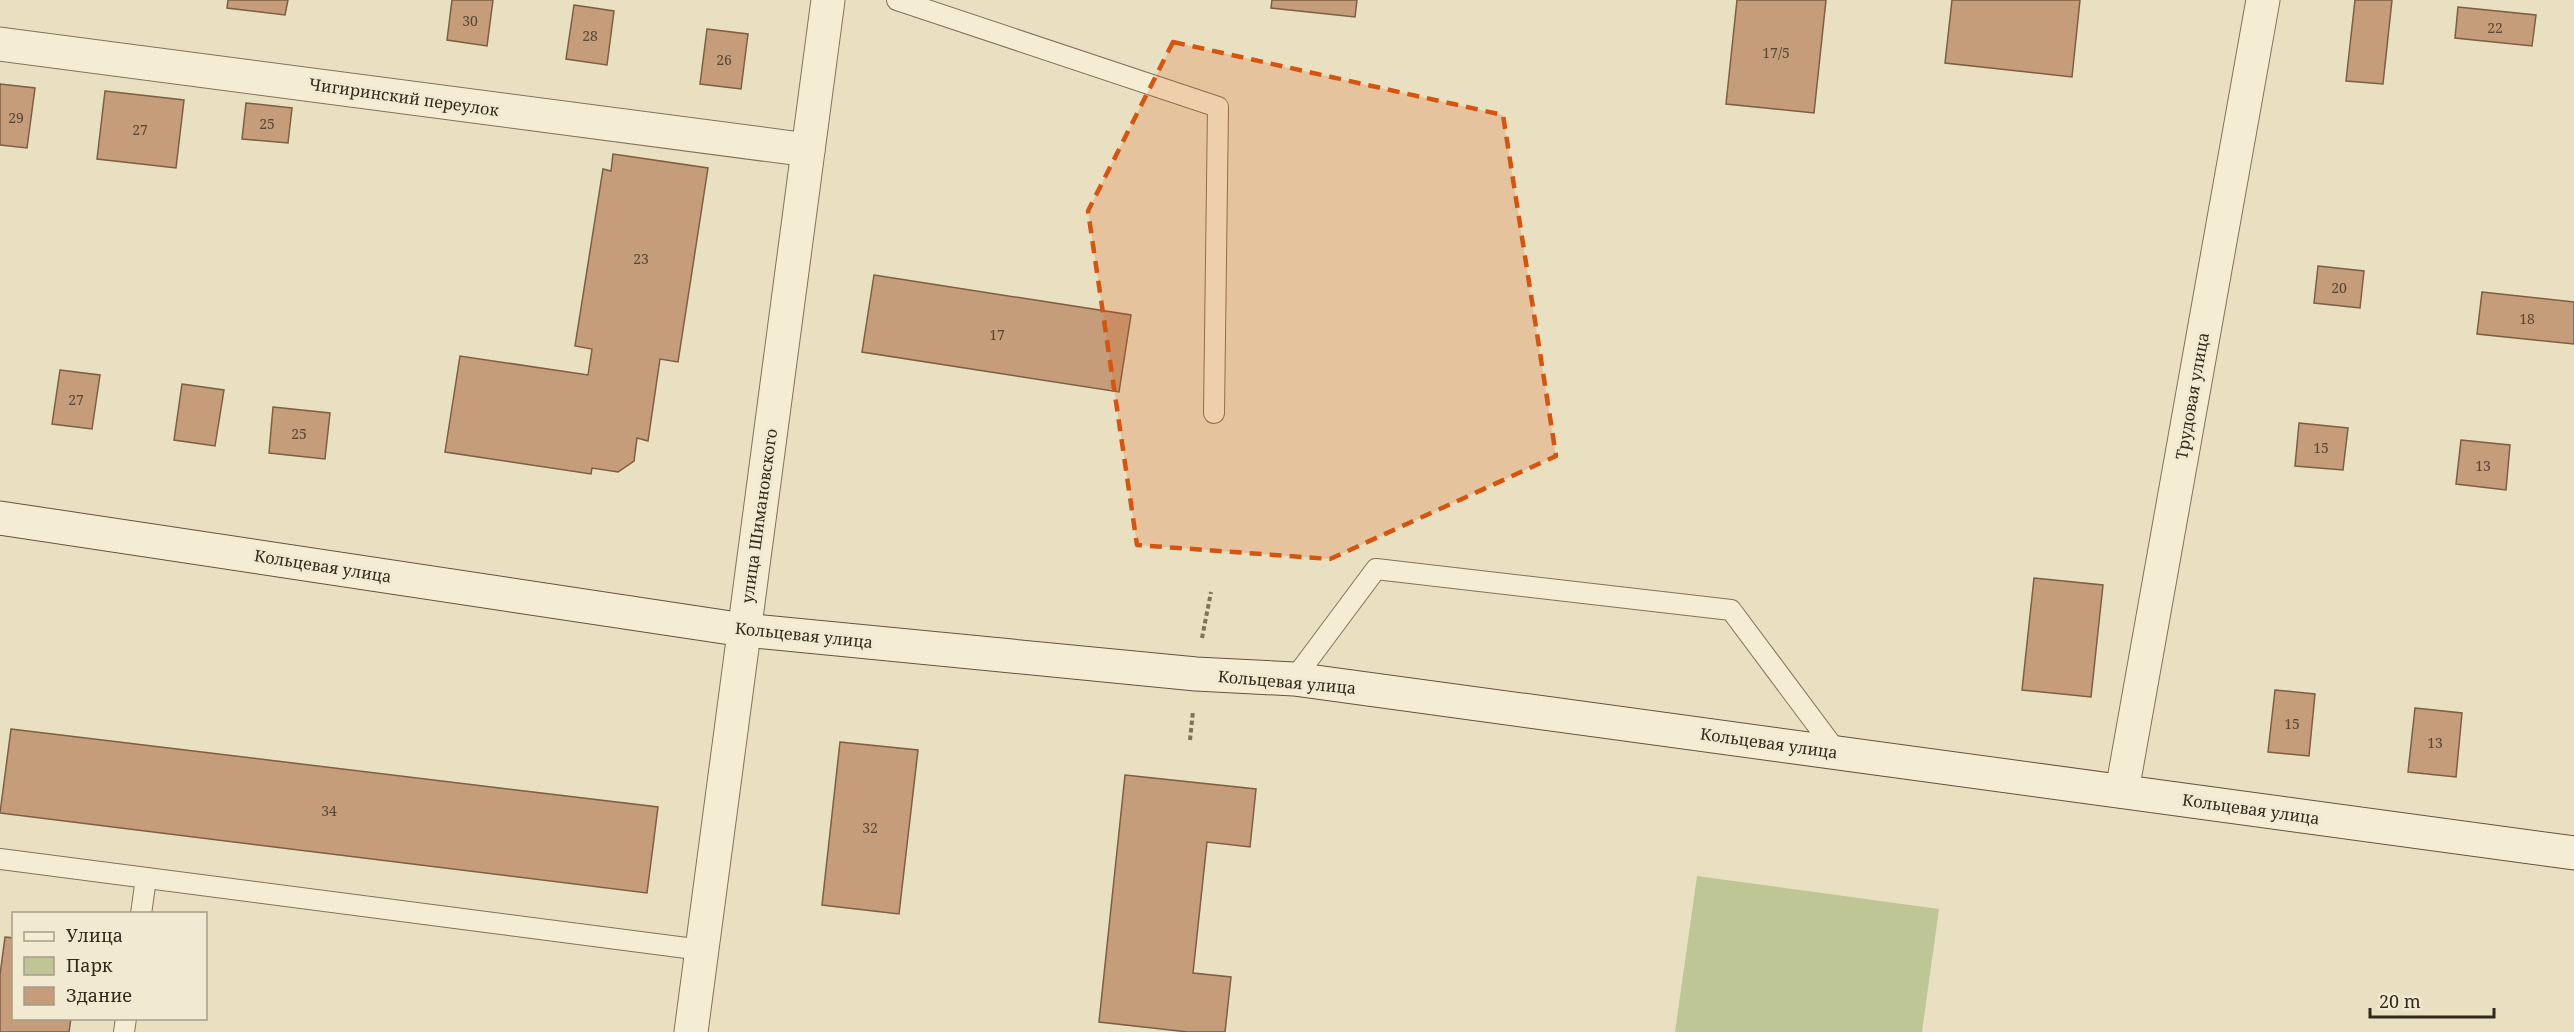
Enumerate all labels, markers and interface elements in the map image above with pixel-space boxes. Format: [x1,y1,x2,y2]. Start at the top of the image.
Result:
house number: 30 [462,11,478,30]
house number: 22 [2487,18,2503,37]
house number: 28 [582,26,598,45]
house number: 17/5 [1762,43,1790,62]
house number: 26 [716,50,732,69]
street label: Чигиринский переулок [308,73,501,121]
house number: 29 [8,108,24,127]
house number: 25 [259,114,275,133]
house number: 27 [132,120,148,139]
house number: 23 [633,249,649,268]
house number: 20 [2331,278,2347,297]
house number: 18 [2519,309,2535,328]
house number: 17 [989,325,1005,344]
street label: Трудовая улица [2170,331,2214,461]
house number: 27 [68,390,84,409]
house number: 25 [291,424,307,443]
street label: улица Шимановского [736,427,782,605]
house number: 15 [2313,438,2329,457]
house number: 13 [2475,456,2491,475]
street label: Кольцевая улица [253,544,393,588]
street label: Кольцевая улица [734,617,874,653]
street label: Кольцевая улица [1217,665,1357,699]
house number: 15 [2284,714,2300,733]
street label: Кольцевая улица [1699,722,1839,764]
house number: 13 [2427,733,2443,752]
street label: Кольцевая улица [2181,788,2321,830]
house number: 34 [321,801,337,820]
house number: 32 [862,818,878,837]
legend [12,912,207,1020]
text: Улица [66,923,123,947]
text: Парк [66,953,113,977]
scale bar [2370,981,2494,1019]
text: Здание [66,983,132,1007]
text: 20 m [2379,989,2421,1013]

